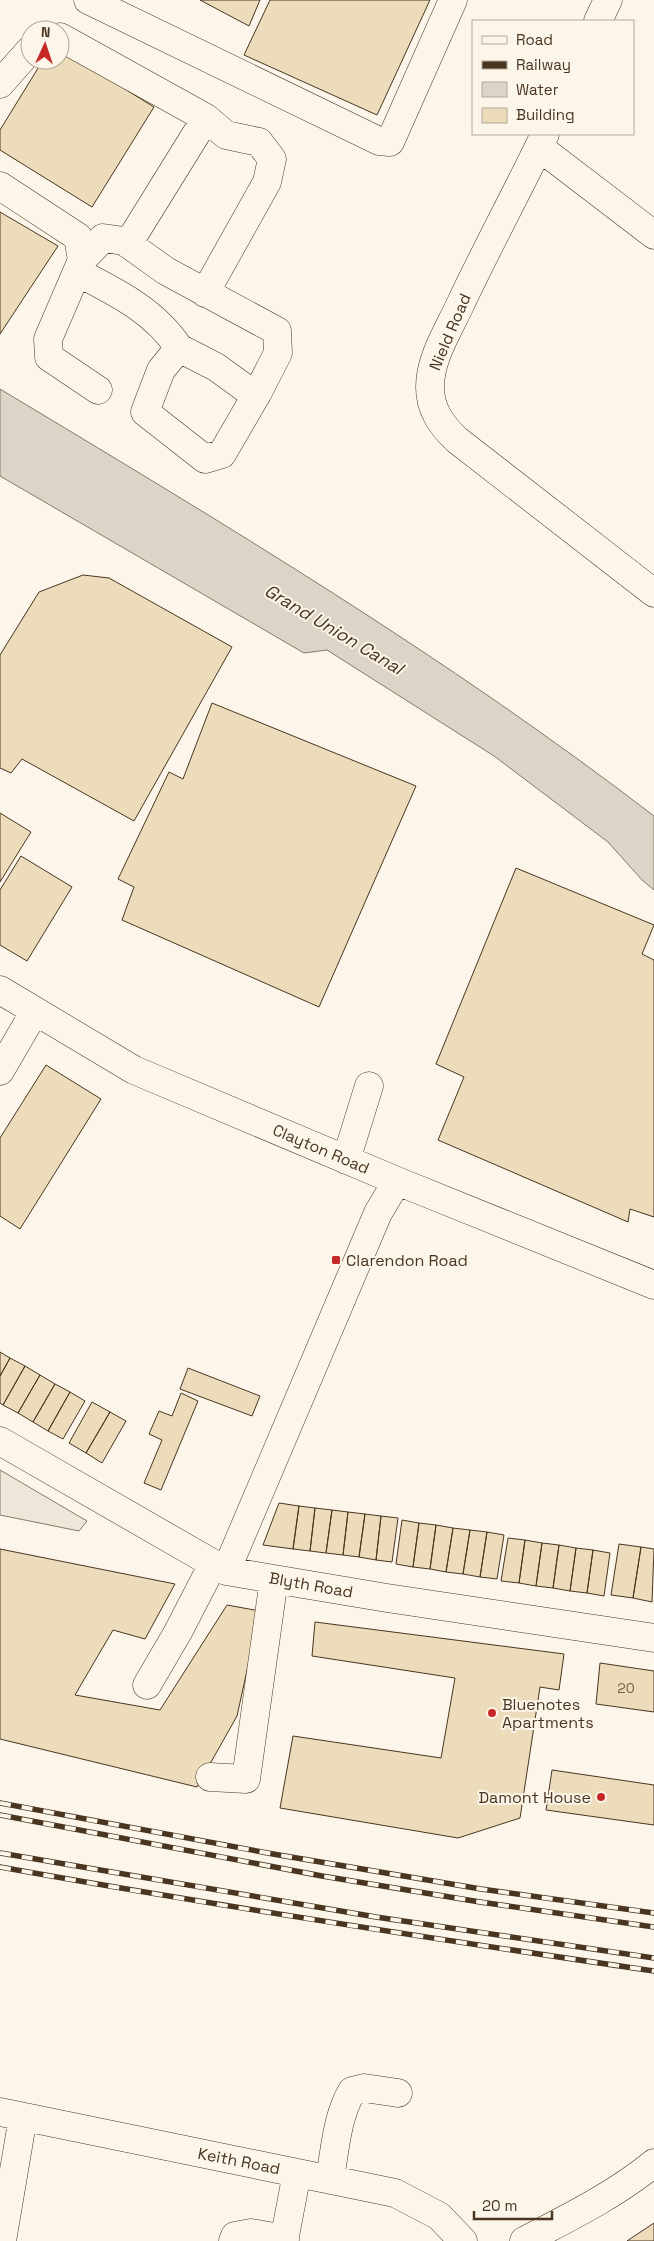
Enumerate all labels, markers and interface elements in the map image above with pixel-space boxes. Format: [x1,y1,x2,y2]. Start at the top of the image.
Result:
north arrow [20,20,70,70]
legend [472,20,634,135]
text: N [41,23,51,41]
text: Road [516,30,553,49]
text: Railway [516,55,571,74]
text: Water [516,80,559,99]
text: Building [516,105,575,124]
street label: Nield Road [424,290,476,374]
water label: Grand Union Canal [260,578,410,681]
street label: Clayton Road [269,1119,373,1179]
place label: Clarendon Road [346,1250,468,1271]
marker: Clarendon Road [330,1254,342,1266]
street label: Blyth Road [267,1567,355,1603]
house number: 20 [617,1679,635,1697]
place label: Bluenotes Apartments [502,1694,594,1733]
marker: Bluenotes Apartments [486,1707,498,1719]
place label: Damont House [478,1787,591,1808]
marker: Damont House [595,1791,607,1803]
street label: Keith Road [196,2143,282,2179]
scale bar [474,2188,552,2220]
text: 20 m [482,2196,517,2215]

